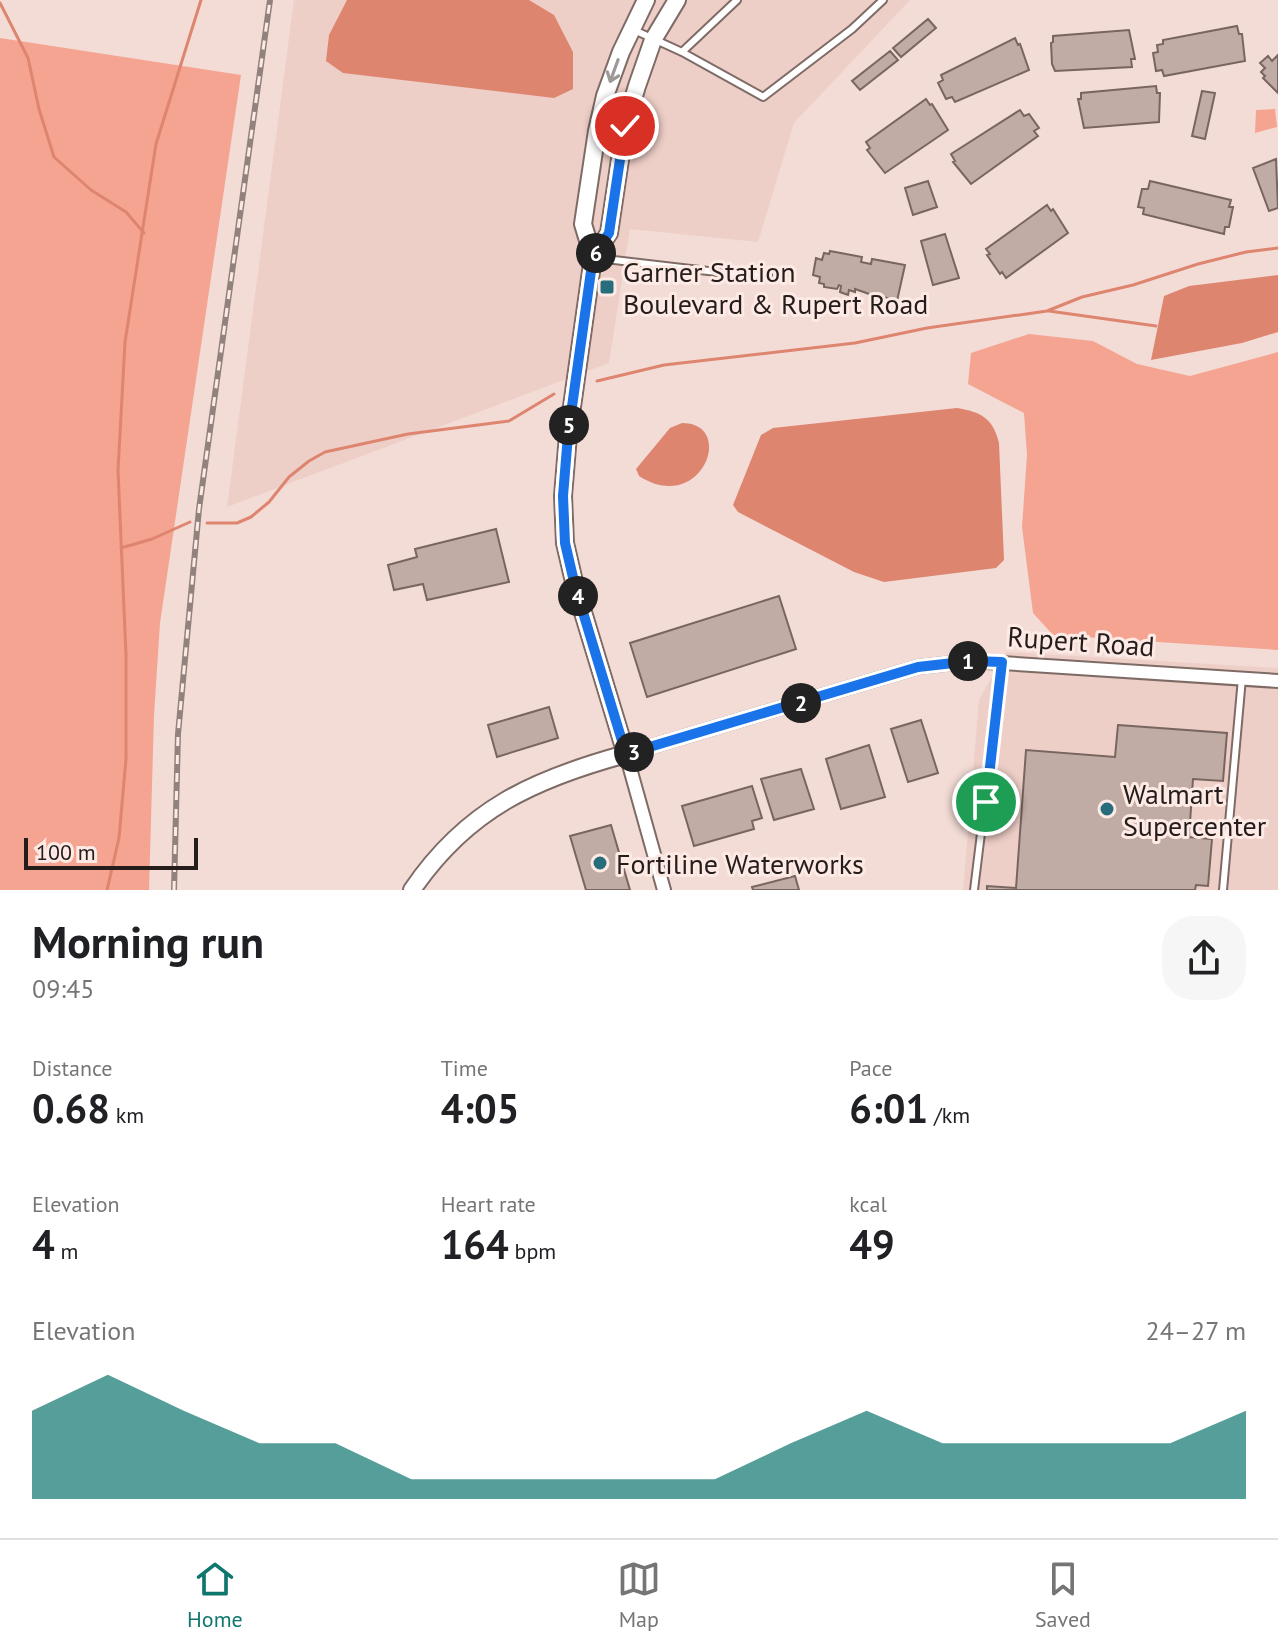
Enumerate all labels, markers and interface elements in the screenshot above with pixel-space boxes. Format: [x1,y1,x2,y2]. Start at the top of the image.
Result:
one-way arrow [606,58,620,83]
pin [591,92,659,160]
icon: check [603,104,647,148]
pin: 6 [576,233,616,273]
text: 6 [590,239,602,267]
place label: Garner Station Boulevard & Rupert Road [623,253,928,322]
marker: Garner Station Boulevard & Rupert Road [598,278,616,296]
pin: 5 [549,405,589,445]
text: 5 [563,411,575,439]
pin: 4 [558,576,598,616]
text: 4 [572,582,584,610]
street label: Rupert Road [1006,617,1156,665]
pin: 1 [948,641,988,681]
text: 1 [962,647,974,675]
pin: 2 [781,683,821,723]
text: 2 [795,689,807,717]
pin: 3 [614,732,654,772]
text: 3 [628,738,640,766]
pin [952,768,1020,836]
place label: Walmart Supercenter [1123,775,1267,844]
icon: arrive [964,780,1008,824]
marker: Walmart Supercenter [1098,800,1116,818]
scale bar [24,834,198,870]
text: 100 m [36,838,96,866]
place label: Fortiline Waterworks [616,845,864,882]
marker: Fortiline Waterworks [591,854,609,872]
text: Morning run [32,913,264,970]
button: share [1162,916,1246,1000]
text: 09:45 [32,972,94,1005]
text: Distance [32,1054,113,1082]
text: Time [441,1054,488,1082]
text: Pace [849,1054,892,1082]
text: 0.68 [32,1082,110,1134]
text: 4:05 [441,1082,519,1134]
text: 6:01 [849,1082,928,1134]
text: km [110,1101,144,1129]
text: /km [928,1101,970,1129]
text: Elevation [32,1190,120,1218]
text: Heart rate [441,1190,536,1218]
text: kcal [849,1190,887,1218]
text: 4 [32,1218,55,1270]
text: 164 [441,1218,509,1270]
text: 49 [849,1218,895,1270]
text: m [55,1237,78,1265]
text: bpm [509,1237,556,1265]
text: Elevation [32,1314,136,1347]
text: 24–27 m [1146,1314,1246,1347]
tab: Home [187,1557,243,1633]
tab: Map [617,1557,661,1633]
tab: Saved [1035,1557,1091,1633]

